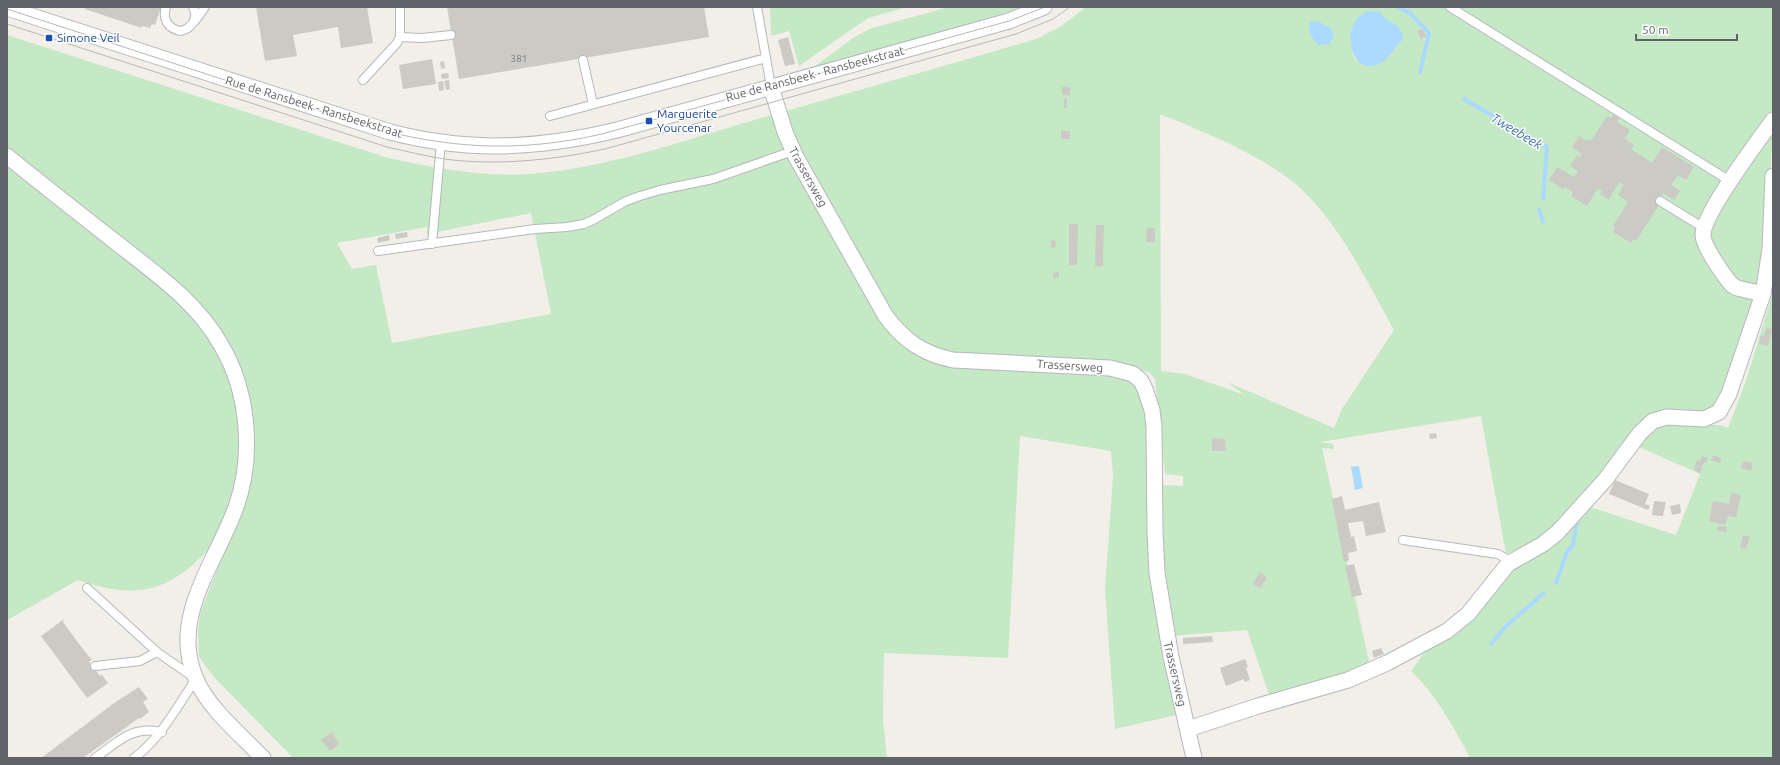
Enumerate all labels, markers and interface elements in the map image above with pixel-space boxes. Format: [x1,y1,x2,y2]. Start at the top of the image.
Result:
scale bar [1636,16,1737,42]
text: 50 m [1642,23,1669,36]
place label: Simone Veil [57,31,120,44]
marker: Simone Veil [44,33,54,43]
street label: Rue de Ransbeek - Ransbeekstraat [724,43,906,104]
house number: 381 [511,53,527,64]
street label: Rue de Ransbeek - Ransbeekstraat [224,73,405,140]
place label: Marguerite Yourcenar [657,107,717,134]
water label: Tweebeek [1489,110,1545,152]
marker: Marguerite Yourcenar [644,116,654,126]
street label: Trassersweg [787,144,830,209]
street label: Trassersweg [1036,357,1104,374]
street label: Trassersweg [1162,640,1189,708]

